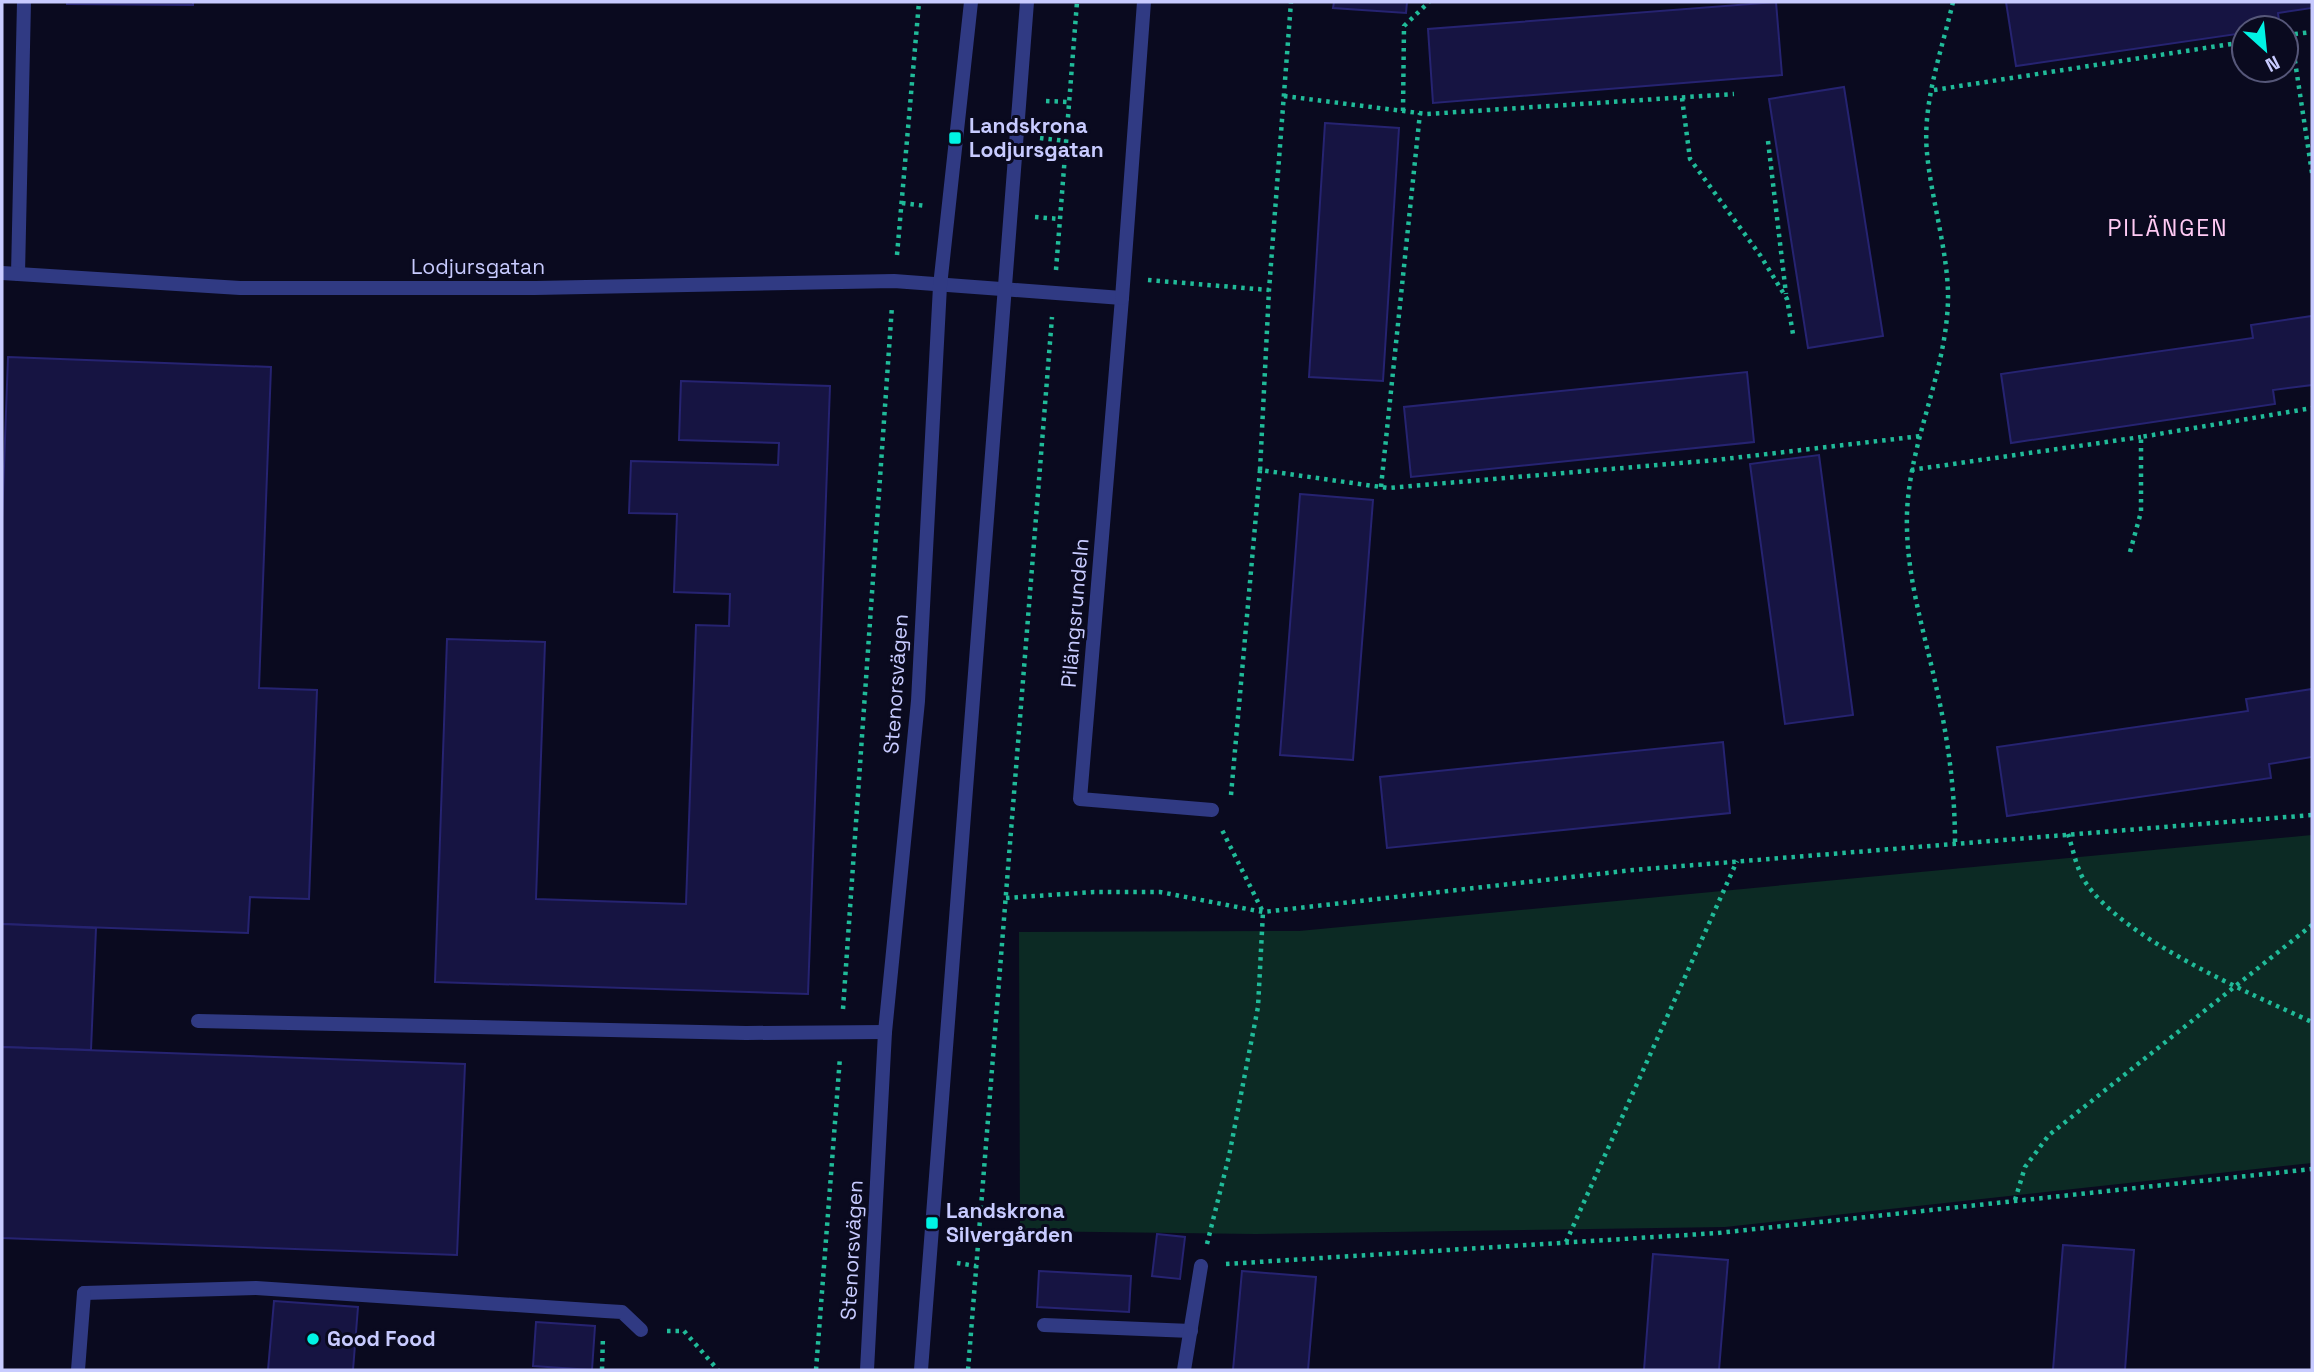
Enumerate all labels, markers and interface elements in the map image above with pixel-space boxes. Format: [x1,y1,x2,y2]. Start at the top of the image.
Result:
north arrow [2230,14,2300,84]
text: N [2261,50,2284,78]
place label: Landskrona Lodjursgatan [969,112,1104,163]
marker: Landskrona Lodjursgatan [947,130,963,146]
district label: PILÄNGEN [2107,213,2229,243]
street label: Lodjursgatan [411,253,545,280]
street label: Pilängsrundeln [1055,537,1094,689]
street label: Stenorsvägen [877,613,914,755]
street label: Stenorsvägen [834,1179,869,1321]
place label: Landskrona Silvergården [946,1197,1073,1248]
marker: Landskrona Silvergården [924,1215,940,1231]
place label: Good Food [327,1325,436,1352]
marker: Good Food [305,1331,321,1347]

